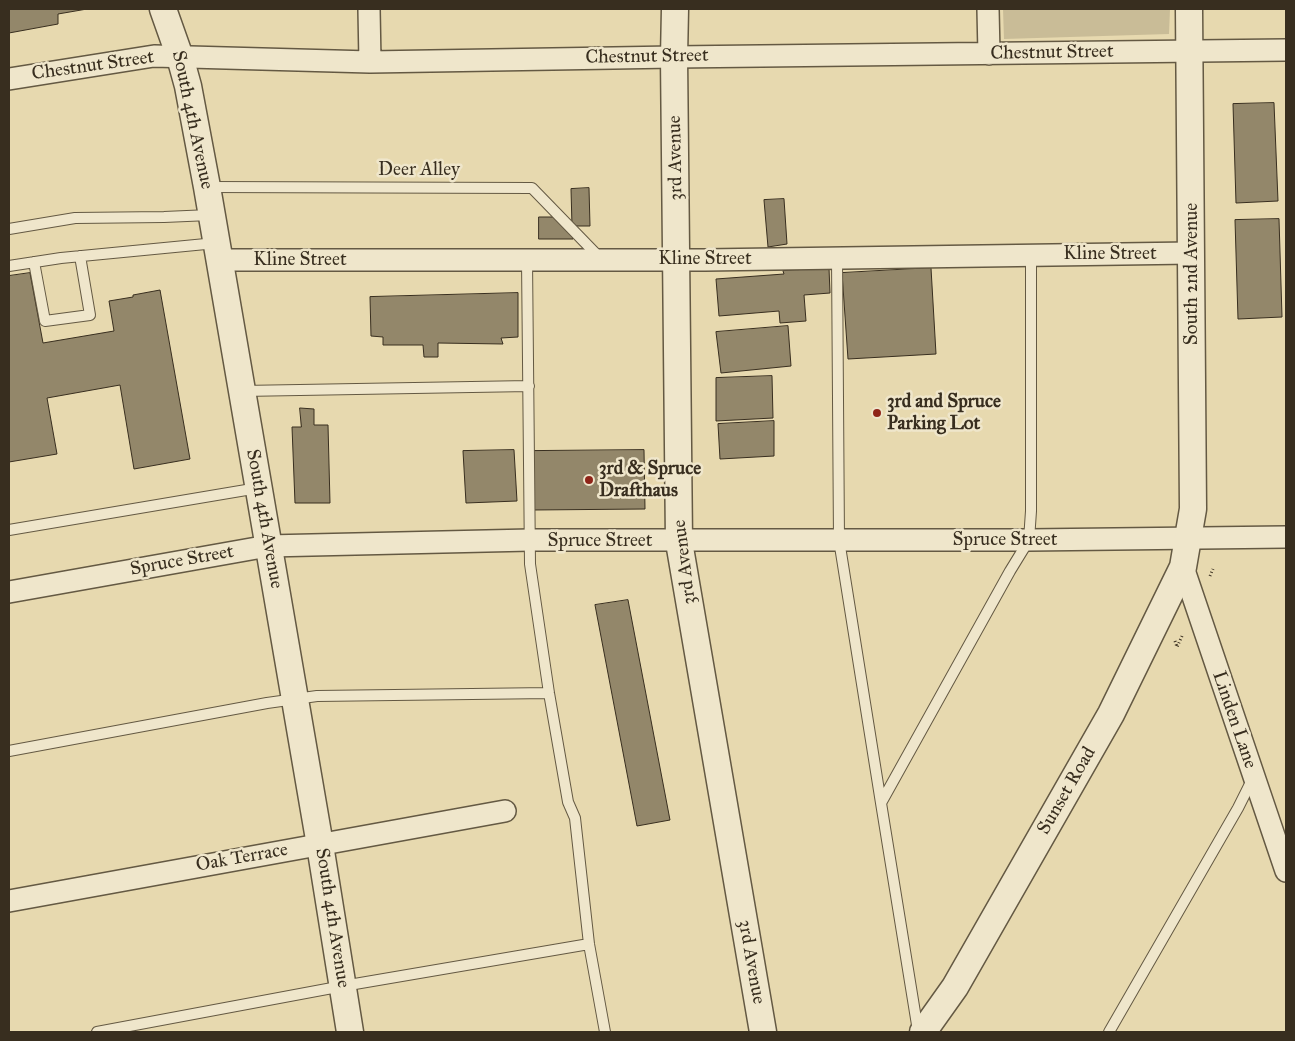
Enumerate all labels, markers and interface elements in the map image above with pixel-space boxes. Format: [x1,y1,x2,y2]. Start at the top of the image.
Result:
street label: Chestnut Street [990,41,1114,65]
street label: Chestnut Street [585,45,709,69]
street label: Chestnut Street [30,46,156,86]
street label: South 4th Avenue [166,49,218,191]
street label: 3rd Avenue [664,115,688,201]
street label: Deer Alley [378,159,460,181]
street label: South 2nd Avenue [1181,203,1203,345]
street label: Kline Street [1063,243,1157,265]
street label: Kline Street [658,248,752,270]
street label: Kline Street [253,249,347,271]
place label: 3rd and Spruce Parking Lot [887,391,1001,435]
marker: 3rd and Spruce Parking Lot [871,407,883,419]
street label: South 4th Avenue [241,448,287,590]
place label: 3rd & Spruce Drafthaus [599,458,701,502]
marker: 3rd & Spruce Drafthaus [583,474,595,486]
street label: 3rd Avenue [668,518,702,606]
street label: Spruce Street [953,529,1057,551]
street label: Spruce Street [548,530,652,552]
street label: Spruce Street [128,541,236,581]
street label: Linden Lane [1207,668,1261,772]
street label: Sunset Road [1033,743,1101,839]
street label: Oak Terrace [194,839,290,877]
street label: South 4th Avenue [310,847,354,989]
street label: 3rd Avenue [732,918,770,1006]

